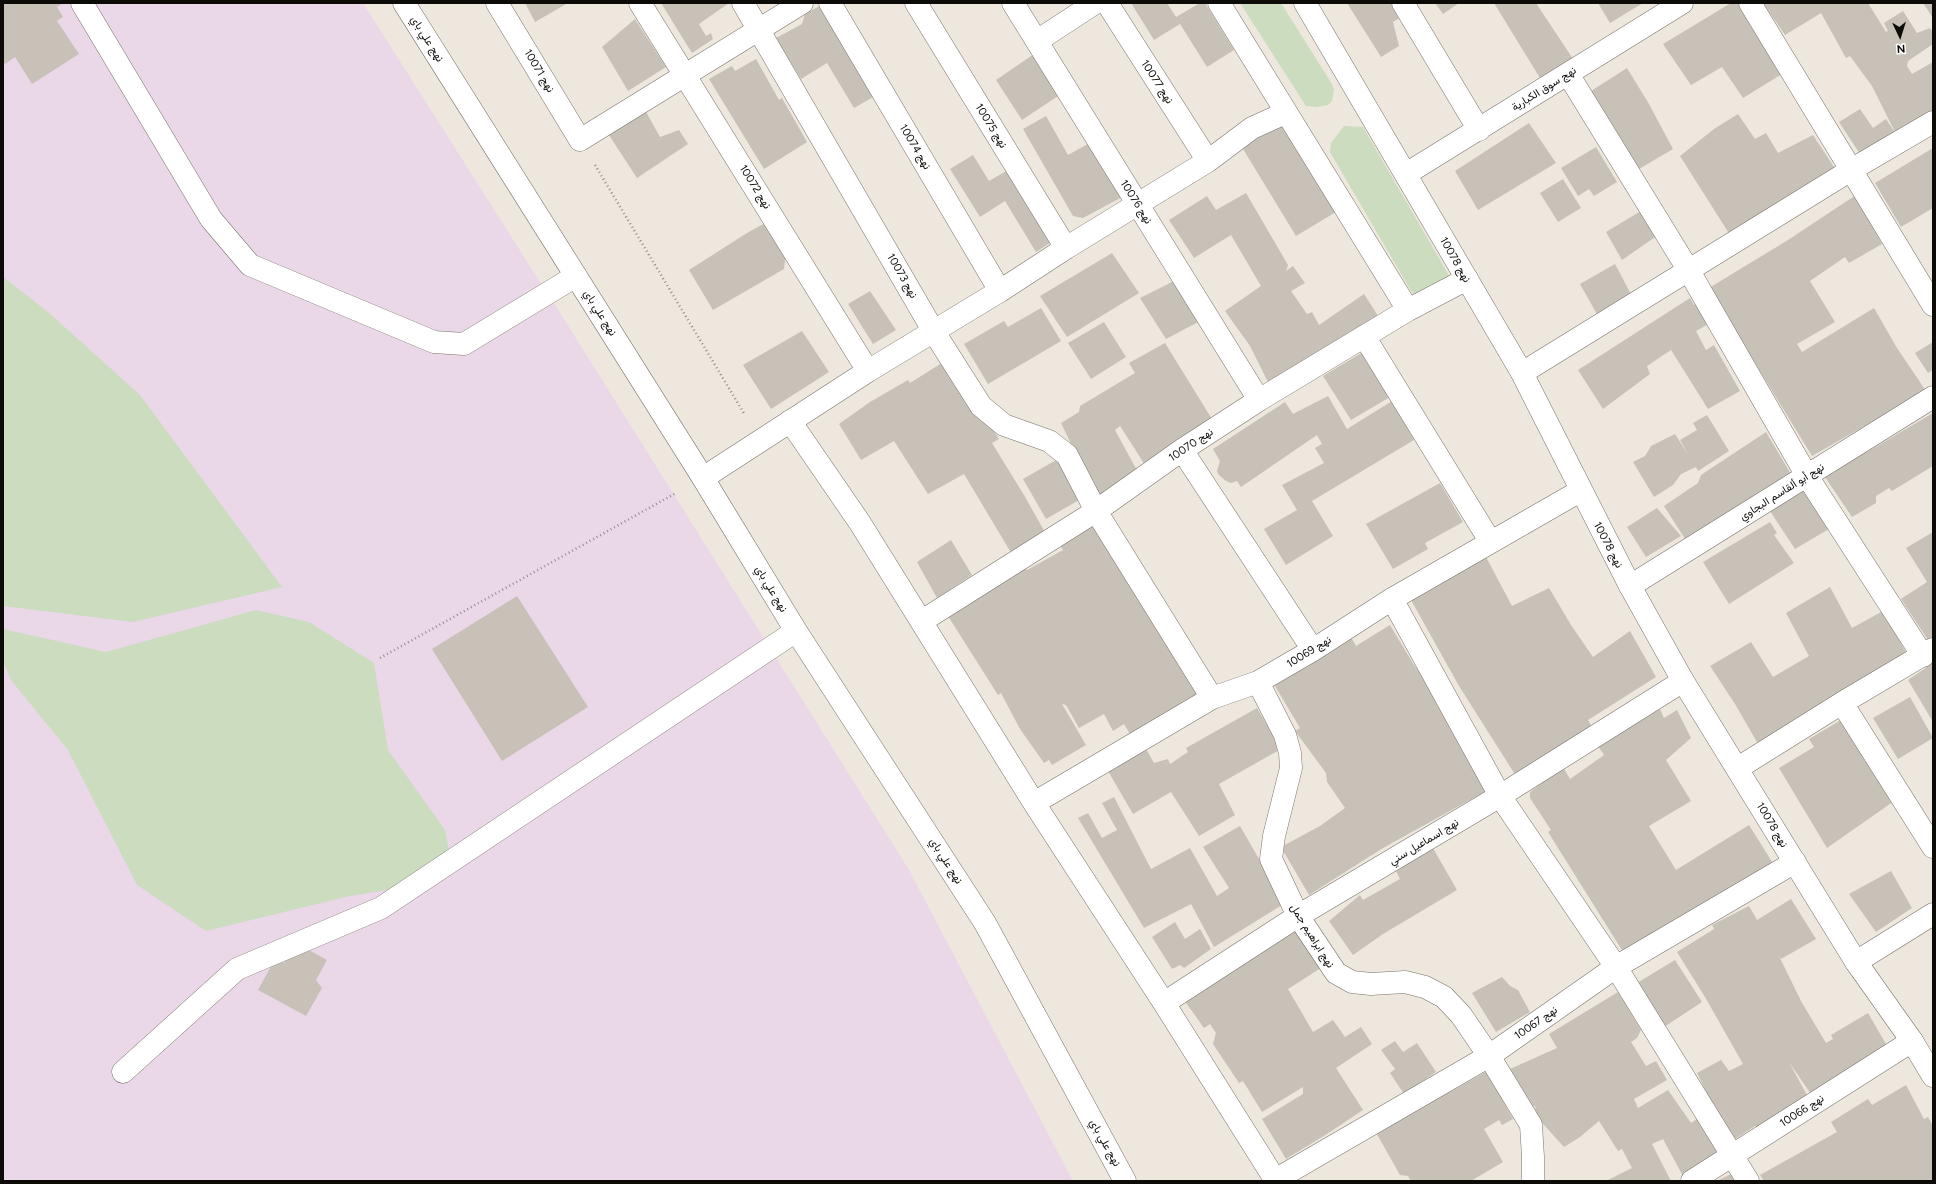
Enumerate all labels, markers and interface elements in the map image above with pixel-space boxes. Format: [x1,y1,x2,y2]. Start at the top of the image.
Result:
street label: نهج علي باي [408,14,446,64]
north arrow [1880,16,1920,56]
text: N [1896,42,1906,55]
street label: نهج 10071 [521,47,557,95]
street label: نهج 10077 [1138,58,1176,106]
street label: نهج سوق الكبارية [1509,64,1579,114]
street label: نهج 10075 [972,101,1010,151]
street label: نهج 10074 [896,122,934,172]
street label: نهج 10072 [736,162,774,212]
street label: نهج 10076 [1117,177,1155,227]
street label: نهج 10078 [1437,235,1473,285]
street label: نهج 10073 [884,251,920,301]
street label: نهج علي باي [581,288,619,338]
street label: نهج 10070 [1166,425,1216,465]
street label: نهج أبو ألقاسم البجاوي [1737,461,1827,523]
street label: نهج 10078 [1590,520,1626,570]
street label: نهج علي باي [752,563,790,615]
street label: نهج 10069 [1284,633,1334,671]
street label: نهج 10078 [1753,800,1791,850]
street label: نهج اسماعيل سني [1387,816,1461,868]
street label: نهج علي باي [927,836,965,886]
street label: نهج ابراهيم جمل [1287,902,1337,970]
street label: نهج 10067 [1512,1003,1560,1043]
street label: نهج 10066 [1777,1092,1827,1130]
street label: نهج علي باي [1087,1117,1123,1169]

